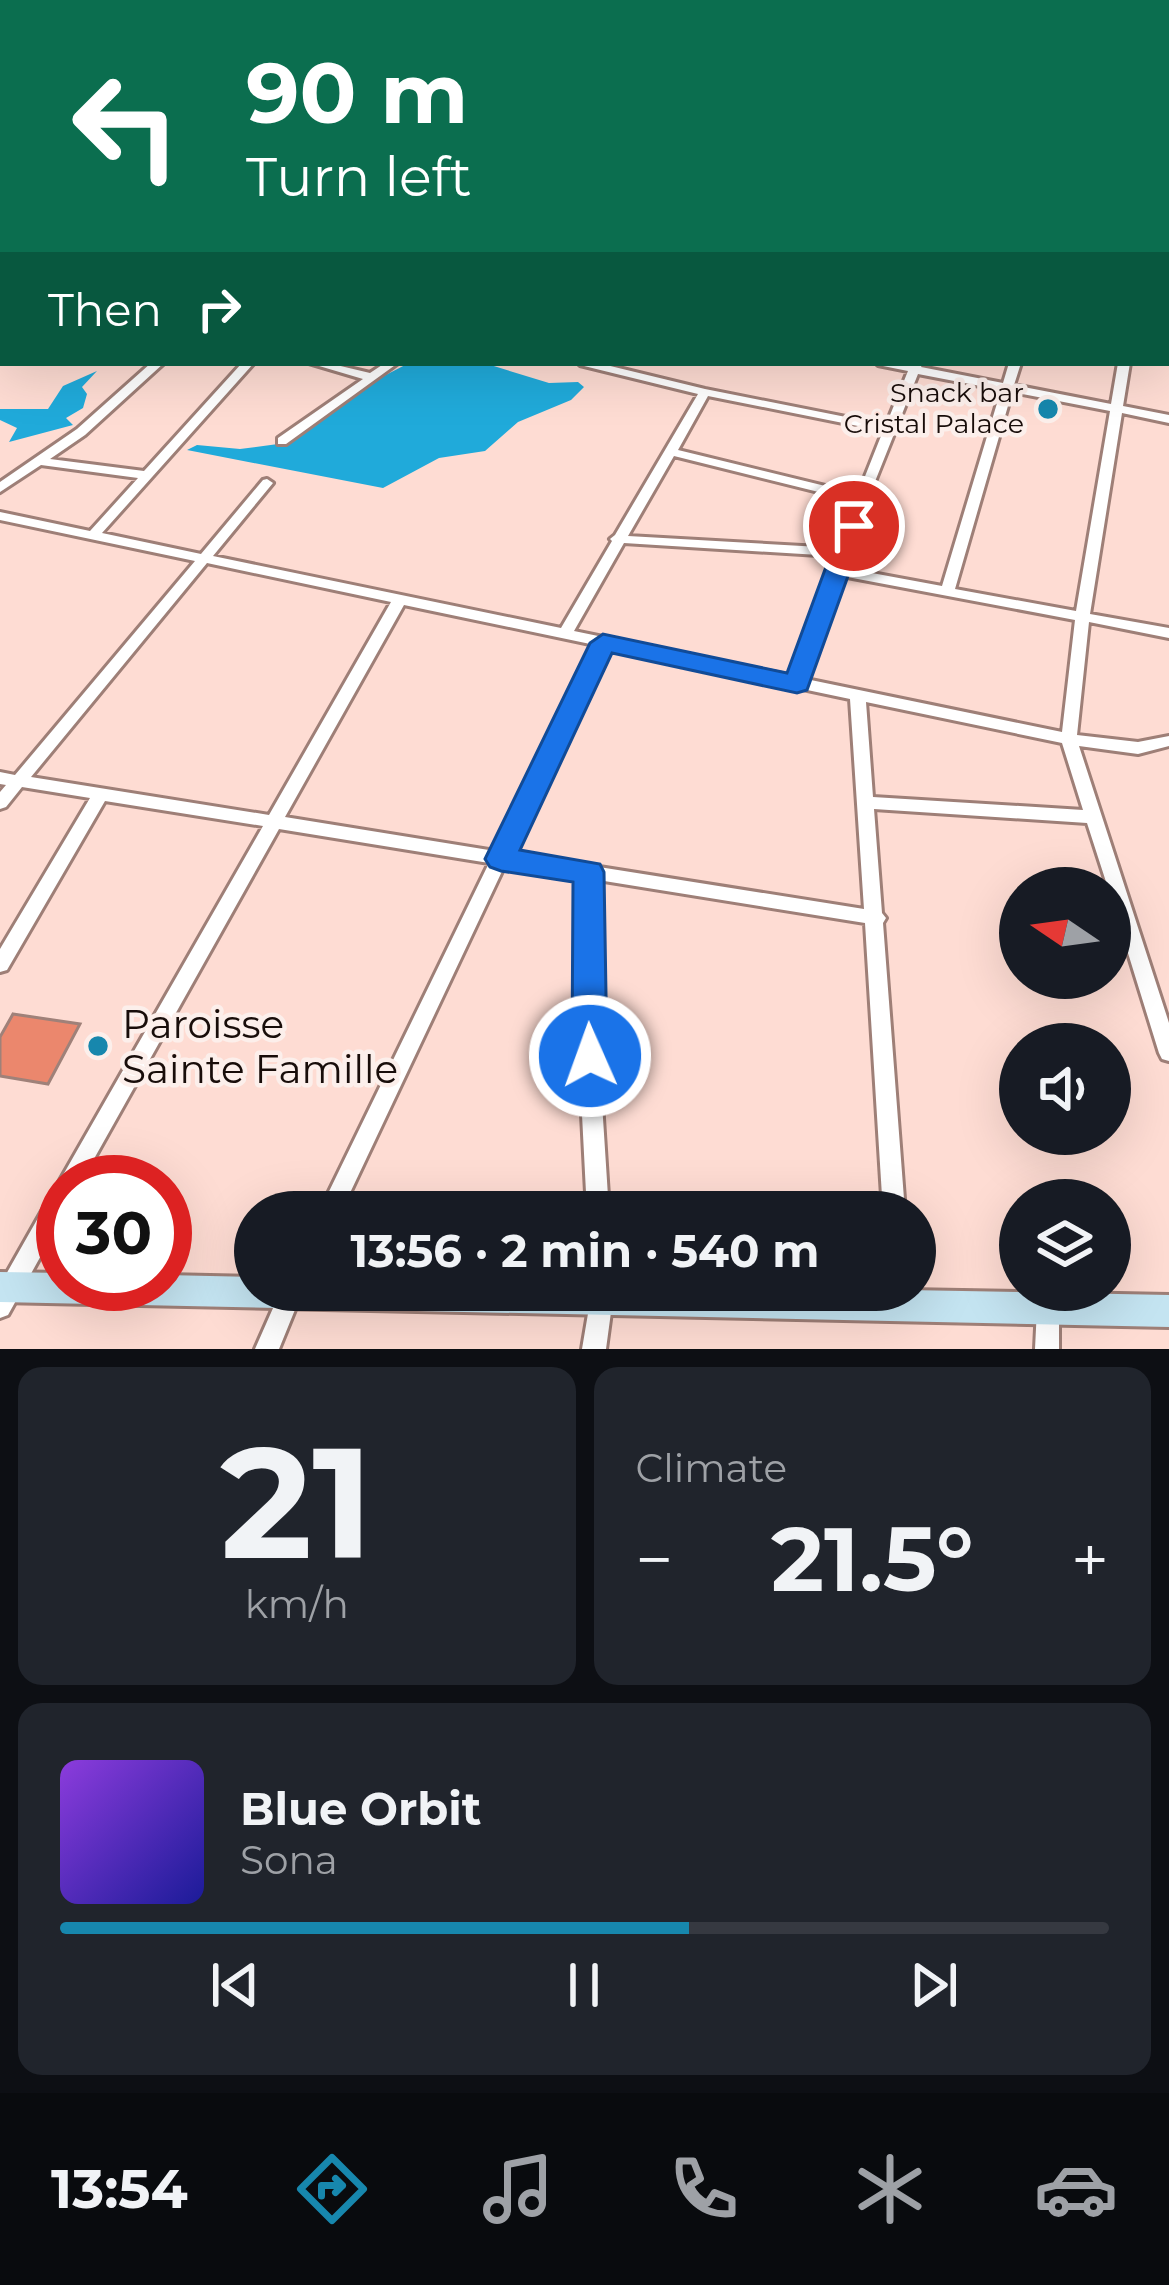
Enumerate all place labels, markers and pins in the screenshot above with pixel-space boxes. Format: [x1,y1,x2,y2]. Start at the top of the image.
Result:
place label: Snack bar Cristal Palace [844,376,1024,440]
marker: Snack bar Cristal Palace [1035,396,1061,422]
pin [803,475,905,577]
place label: Paroisse Sainte Famille [122,1000,398,1093]
marker: Paroisse Sainte Famille [85,1033,111,1059]

